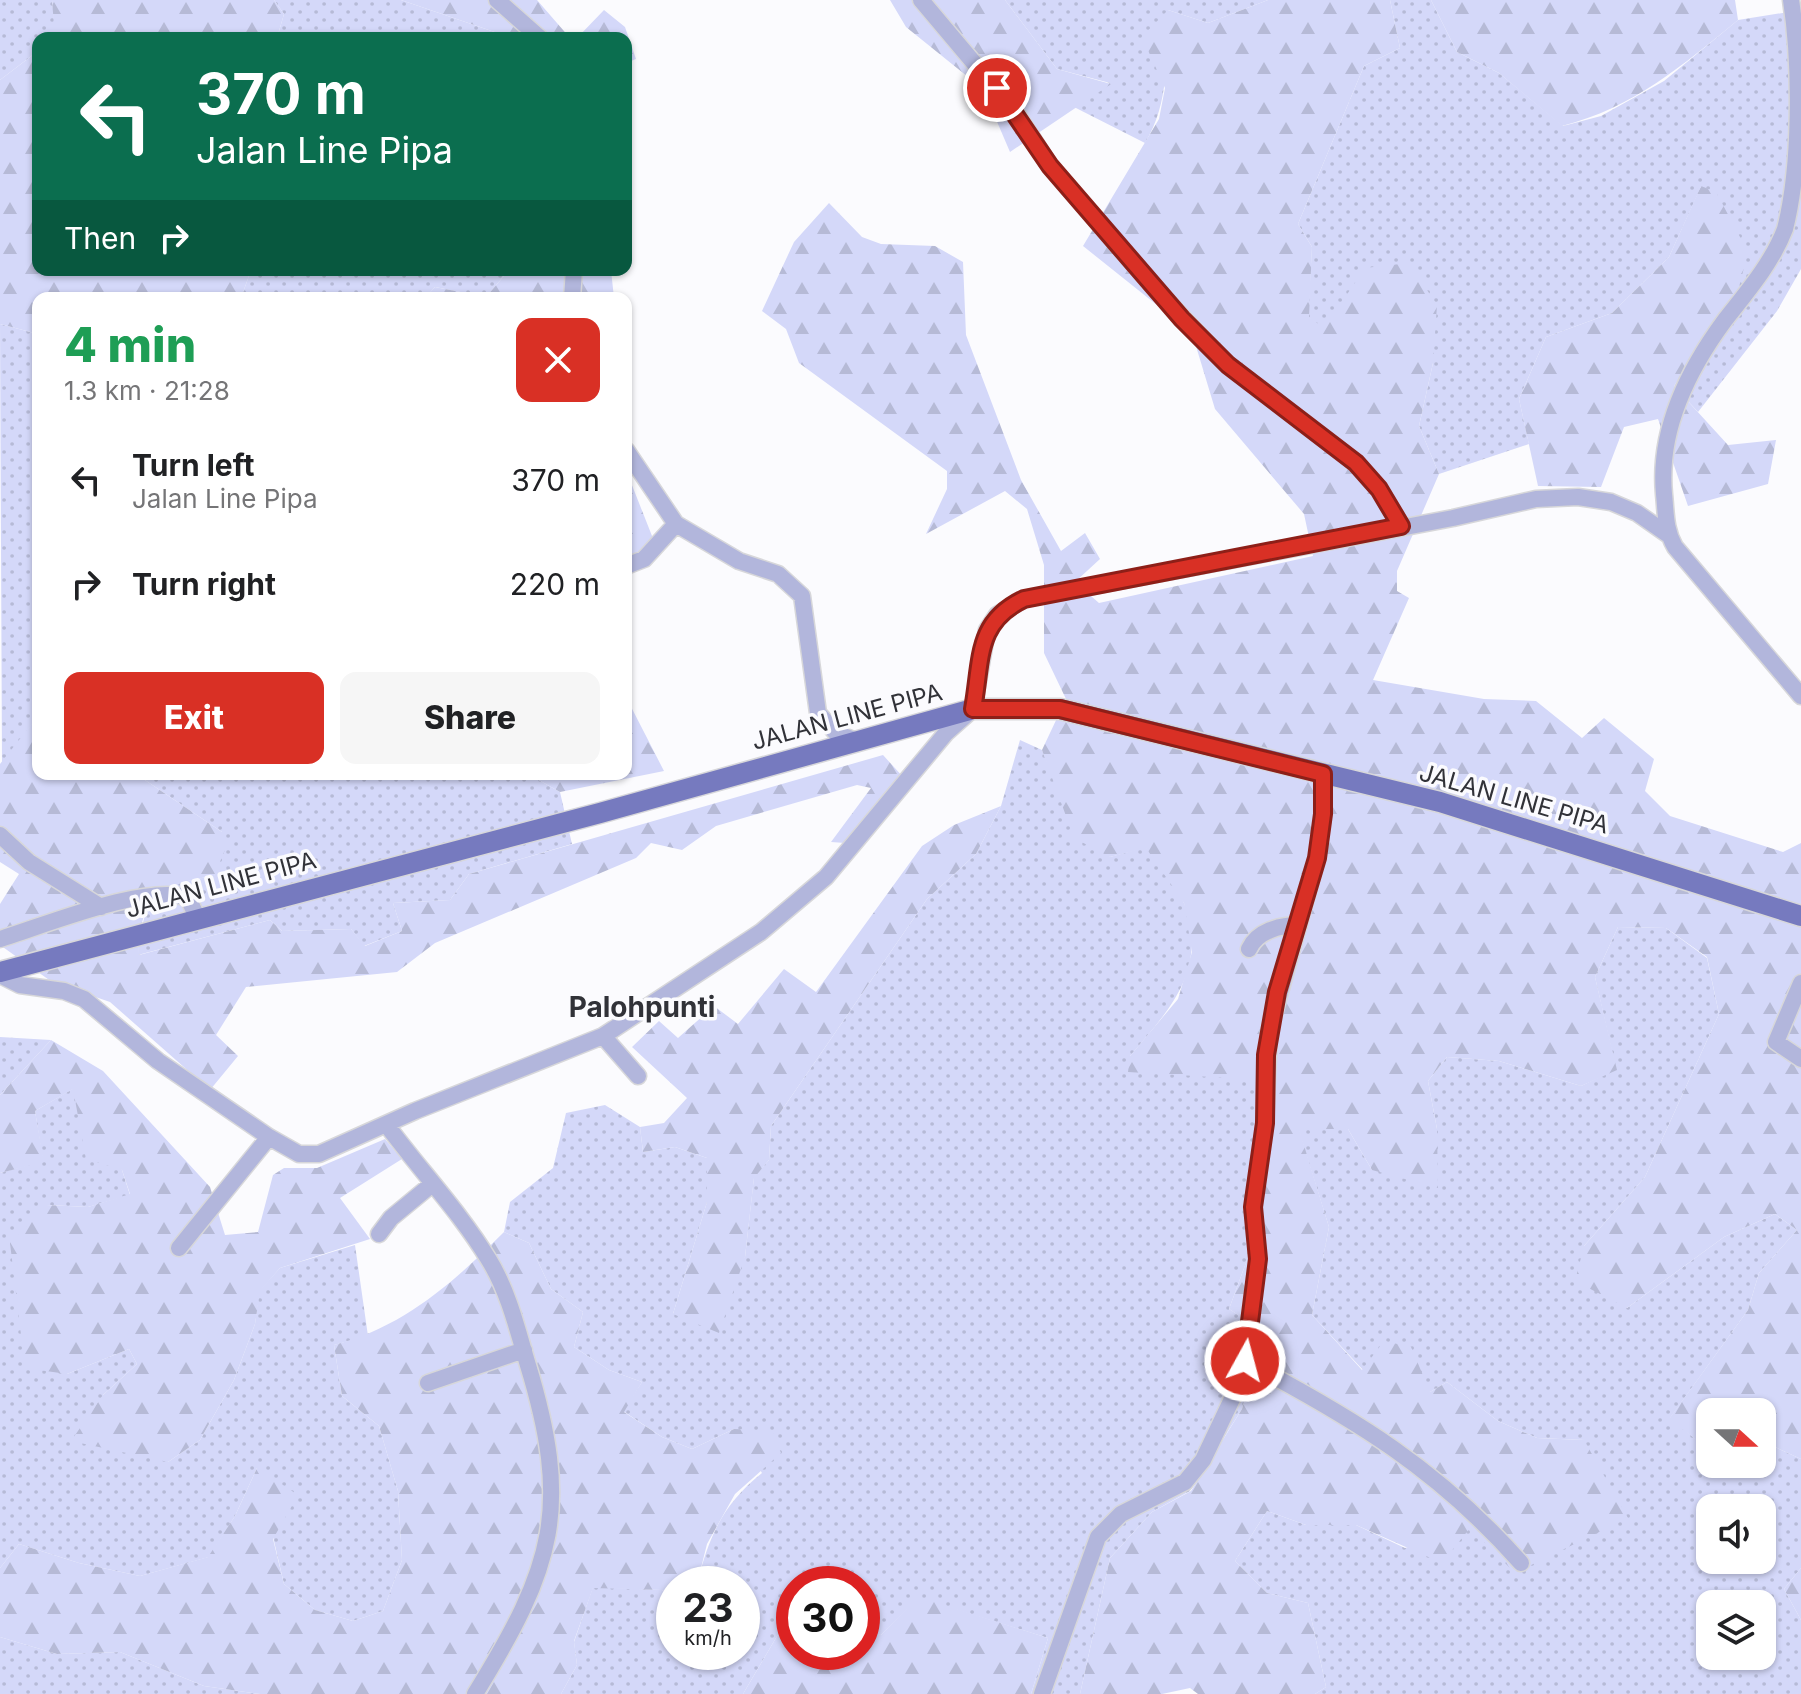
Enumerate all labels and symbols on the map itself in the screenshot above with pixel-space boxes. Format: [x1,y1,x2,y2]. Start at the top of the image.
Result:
pin [963,54,1031,122]
street label: JALAN LINE PIPA [748,677,945,756]
street label: JALAN LINE PIPA [1416,758,1612,839]
street label: JALAN LINE PIPA [122,845,319,924]
district label: Palohpunti [569,990,715,1024]
position arrow [1203,1319,1287,1403]
north arrow [1696,1398,1776,1478]
speed limit sign: 30 [776,1566,880,1670]

